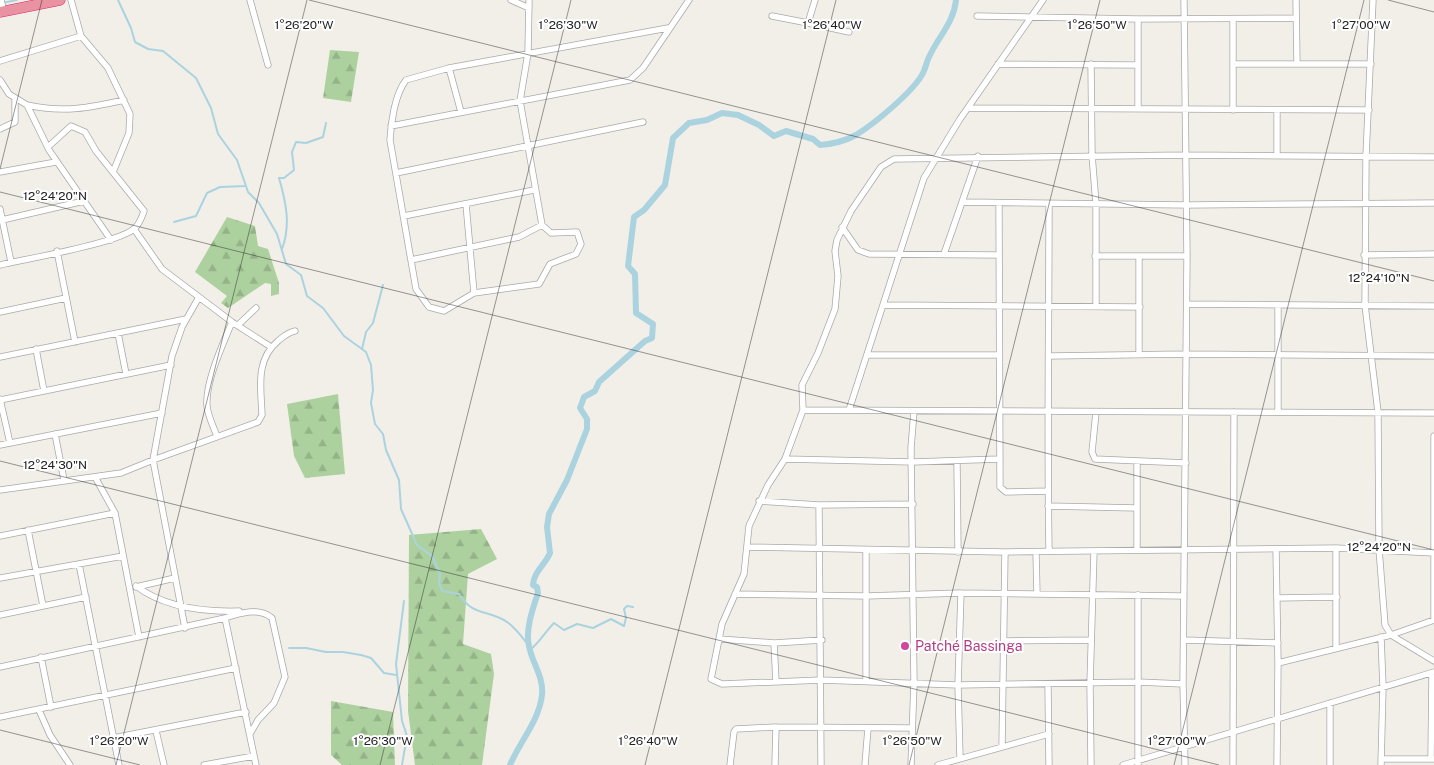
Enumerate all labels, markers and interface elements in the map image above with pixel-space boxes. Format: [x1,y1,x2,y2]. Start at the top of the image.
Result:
text: 1°26'20"W [274,18,334,32]
text: 1°26'30"W [538,18,598,32]
text: 1°26'40"W [802,18,862,32]
text: 1°26'50"W [1067,18,1127,32]
text: 1°27'00"W [1332,18,1391,32]
text: 12°24'20"N [23,189,87,203]
text: 12°24'10"N [1348,271,1410,285]
text: 12°24'30"N [23,458,87,472]
text: 12°24'20"N [1347,540,1411,554]
place label: Patché Bassinga [915,638,1022,654]
marker: Patché Bassinga [899,640,911,652]
text: 1°26'20"W [89,734,149,748]
text: 1°26'30"W [353,734,413,748]
text: 1°26'40"W [618,734,678,748]
text: 1°26'50"W [882,734,942,748]
text: 1°27'00"W [1148,734,1207,748]

